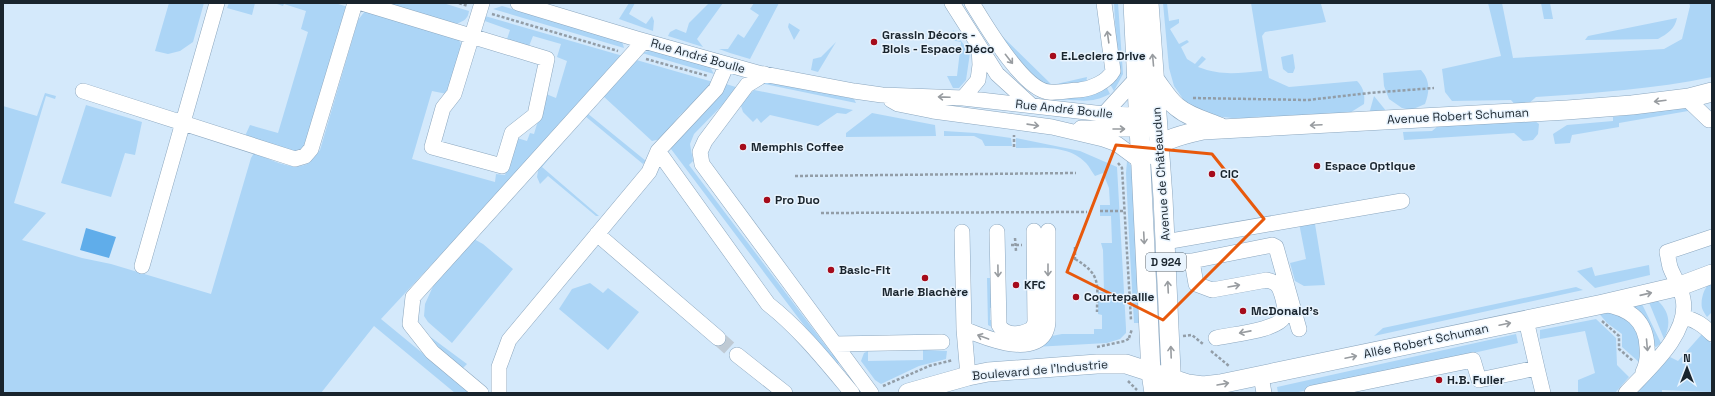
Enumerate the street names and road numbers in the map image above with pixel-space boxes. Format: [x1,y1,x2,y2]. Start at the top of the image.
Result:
street label: Rue André Boulle [649,35,747,77]
street label: Rue André Boulle [1015,96,1113,122]
street label: Avenue Robert Schuman [1387,104,1529,128]
street label: Avenue de Châteaudun [1148,107,1174,241]
road number: D 924 [1146,253,1186,271]
street label: Allée Robert Schuman [1362,320,1490,362]
street label: Boulevard de l'Industrie [971,356,1109,384]

